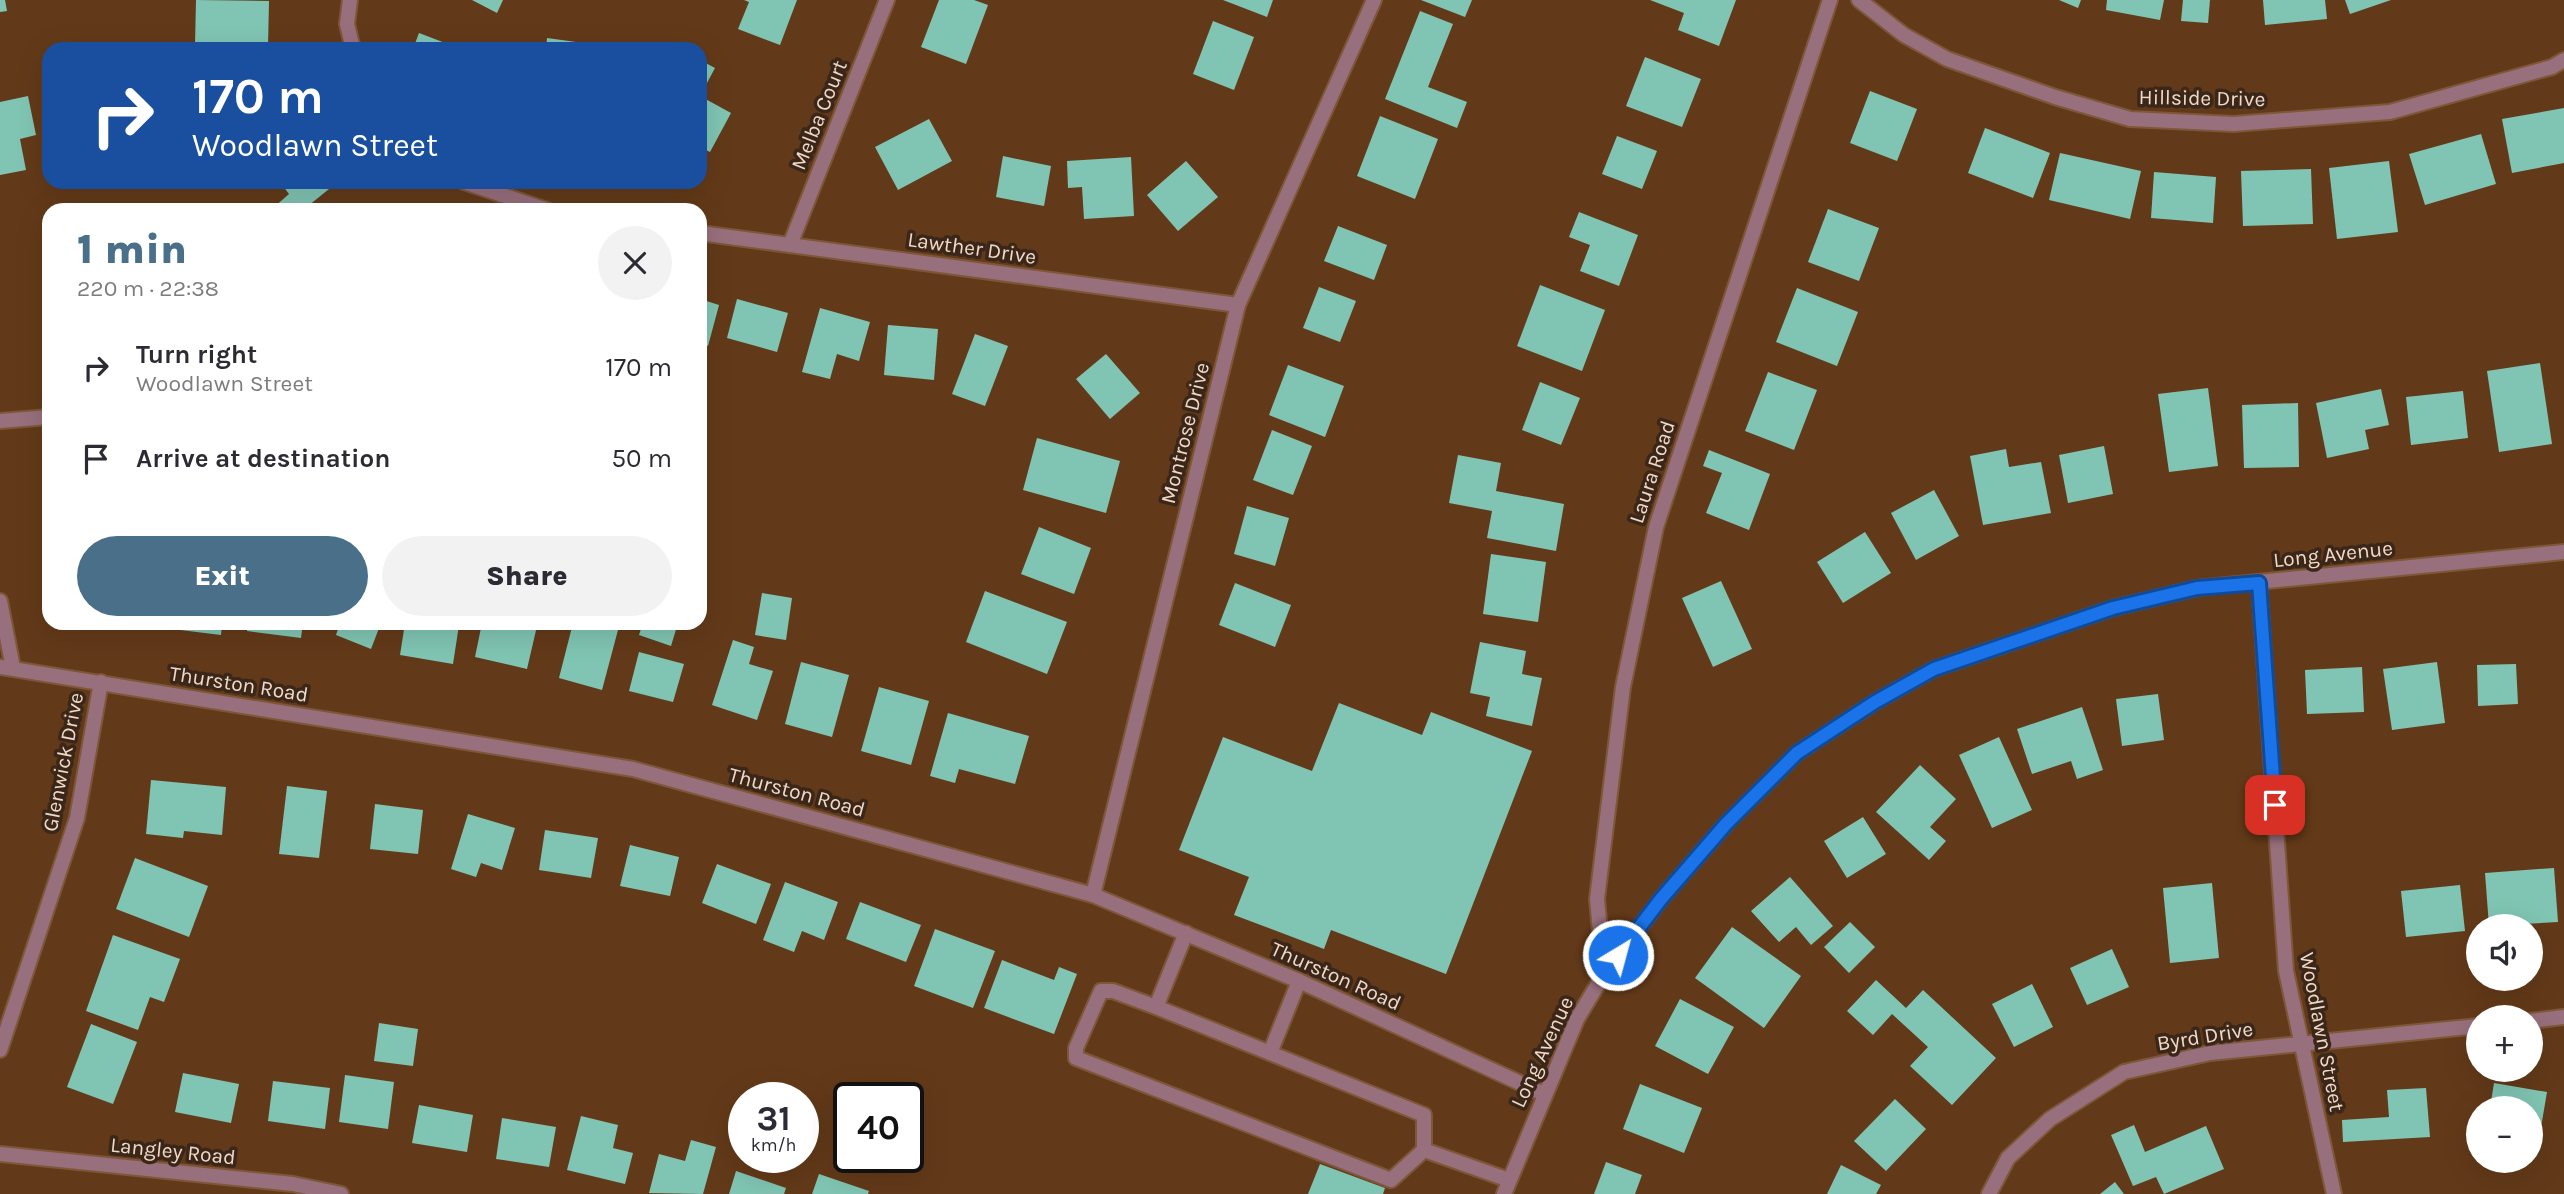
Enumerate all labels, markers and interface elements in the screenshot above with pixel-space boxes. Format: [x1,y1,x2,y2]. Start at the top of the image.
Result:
street label: Melba Court [786,57,852,173]
text: 170 m [192,68,324,125]
icon: right [77,70,168,161]
street label: Hillside Drive [2138,85,2266,111]
text: Woodlawn Street [192,127,438,164]
text: 1 min [77,224,187,274]
button: close [598,226,672,300]
street label: Lawther Drive [906,227,1038,269]
text: 220 m · 22:38 [77,275,219,302]
text: Turn right [136,339,257,370]
icon: right [77,349,115,387]
text: 170 m [605,352,672,383]
street label: Montrose Drive [1156,360,1214,506]
text: Woodlawn Street [136,370,313,397]
street label: Laura Road [1624,418,1680,526]
icon: arrive [77,440,115,478]
text: Arrive at destination [136,443,390,474]
text: 50 m [611,443,672,474]
button: Exit [77,536,368,616]
button: Share [382,536,672,616]
street label: Long Avenue [2272,536,2394,572]
street label: Thurston Road [168,661,310,707]
street label: Glenwick Drive [38,690,88,834]
street label: Thurston Road [726,762,868,822]
pin [2245,775,2305,835]
icon: arrive [2256,786,2294,824]
map controls [2466,914,2543,1173]
button: sound [2466,914,2543,991]
position arrow [1581,918,1655,992]
street label: Thurston Road [1267,937,1405,1015]
street label: Woodlawn Street [2295,950,2349,1114]
street label: Long Avenue [1506,993,1578,1111]
button: + [2466,1005,2543,1082]
street label: Byrd Drive [2155,1017,2255,1055]
speed limit sign: 40 [833,1082,924,1173]
button: − [2466,1096,2543,1173]
text: 31 [756,1098,791,1139]
street label: Langley Road [109,1132,237,1170]
text: km/h [751,1134,796,1156]

